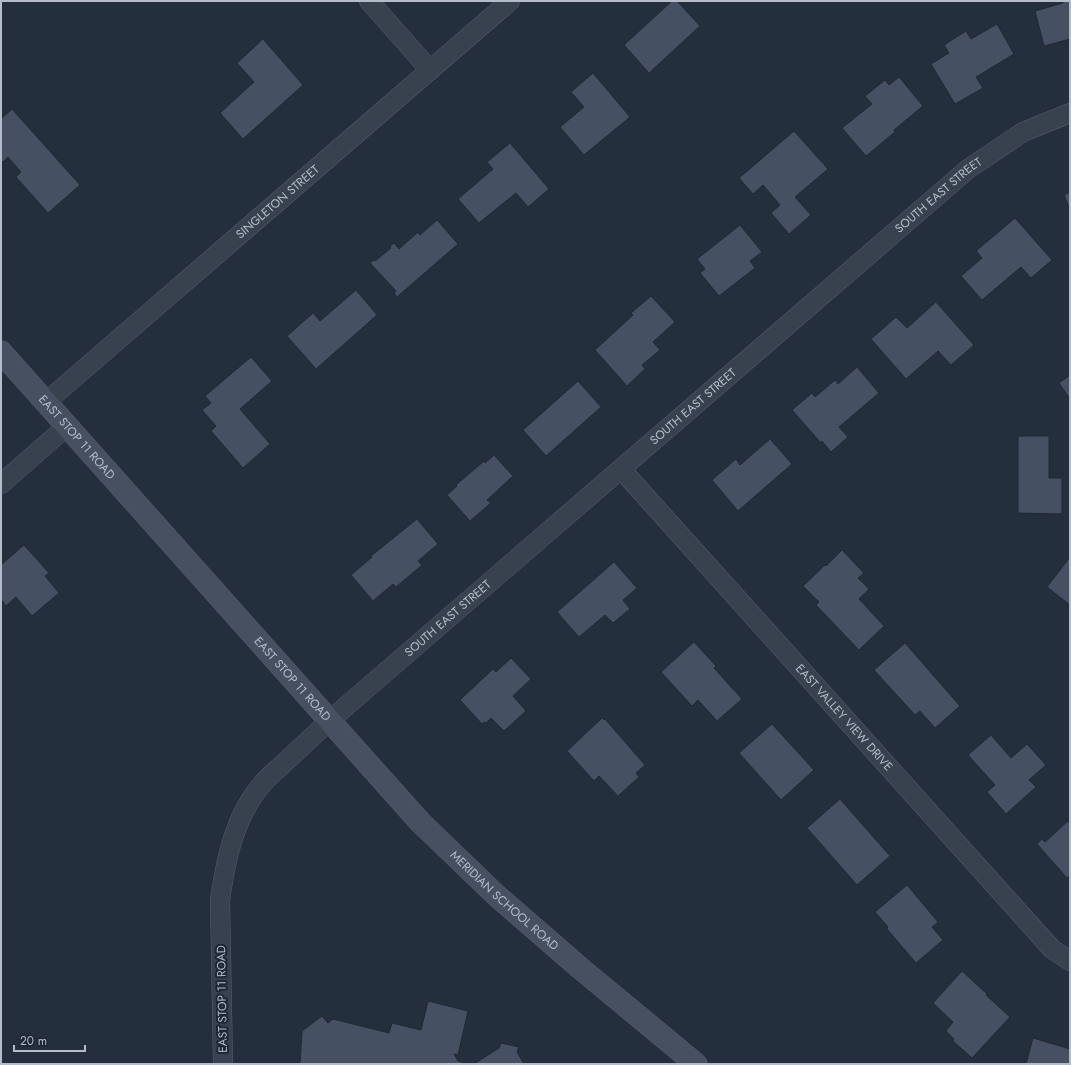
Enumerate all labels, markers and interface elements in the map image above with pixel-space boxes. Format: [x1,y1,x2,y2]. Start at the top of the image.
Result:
street label: SOUTH EAST STREET [891,153,986,237]
street label: SINGLETON STREET [232,160,324,243]
street label: SOUTH EAST STREET [646,364,741,449]
street label: EAST STOP 11 ROAD [34,391,119,483]
street label: SOUTH EAST STREET [401,576,495,661]
street label: EAST STOP 11 ROAD [250,633,335,725]
street label: EAST VALLEY VIEW DRIVE [791,660,897,775]
street label: MERIDIAN SCHOOL ROAD [446,846,563,955]
street label: EAST STOP 11 ROAD [212,945,232,1053]
scale bar [14,1027,85,1053]
text: 20 m [20,1032,47,1050]

